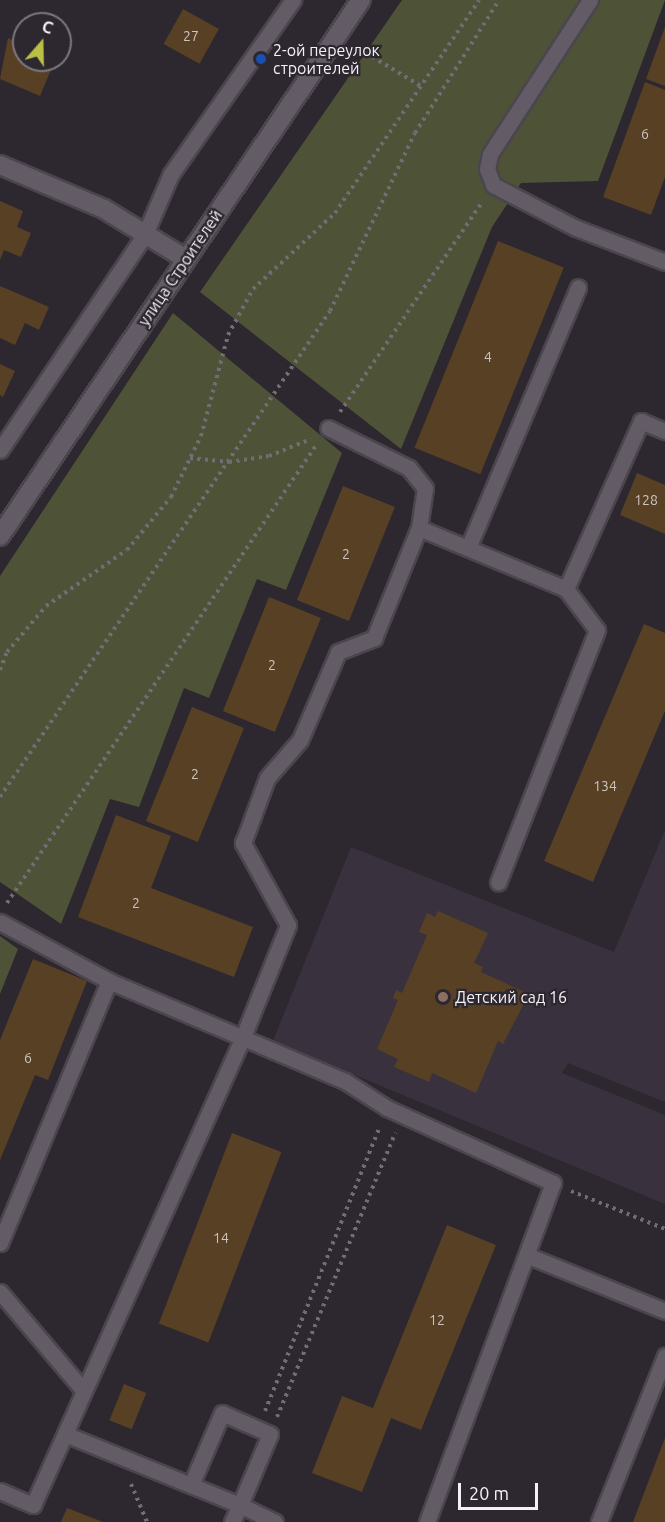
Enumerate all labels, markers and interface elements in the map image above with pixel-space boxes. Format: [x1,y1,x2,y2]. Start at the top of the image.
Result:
north arrow [12,12,72,72]
text: С [40,17,55,37]
house number: 27 [183,28,199,44]
place label: 2-ой переулок строителей [273,40,380,78]
marker: 2-ой переулок строителей [254,52,268,66]
house number: 6 [641,126,649,142]
street label: улица Строителей [134,206,226,330]
house number: 4 [484,349,492,365]
house number: 128 [634,492,658,508]
house number: 2 [342,546,350,562]
house number: 2 [268,657,276,673]
house number: 2 [191,766,199,782]
house number: 134 [593,778,617,794]
house number: 2 [132,895,140,911]
place label: Детский сад 16 [455,987,567,1007]
marker: Детский сад 16 [436,990,450,1004]
house number: 6 [24,1050,32,1066]
house number: 14 [213,1230,229,1246]
house number: 12 [429,1312,445,1328]
scale bar [461,1471,540,1509]
text: 20 m [469,1483,509,1503]

